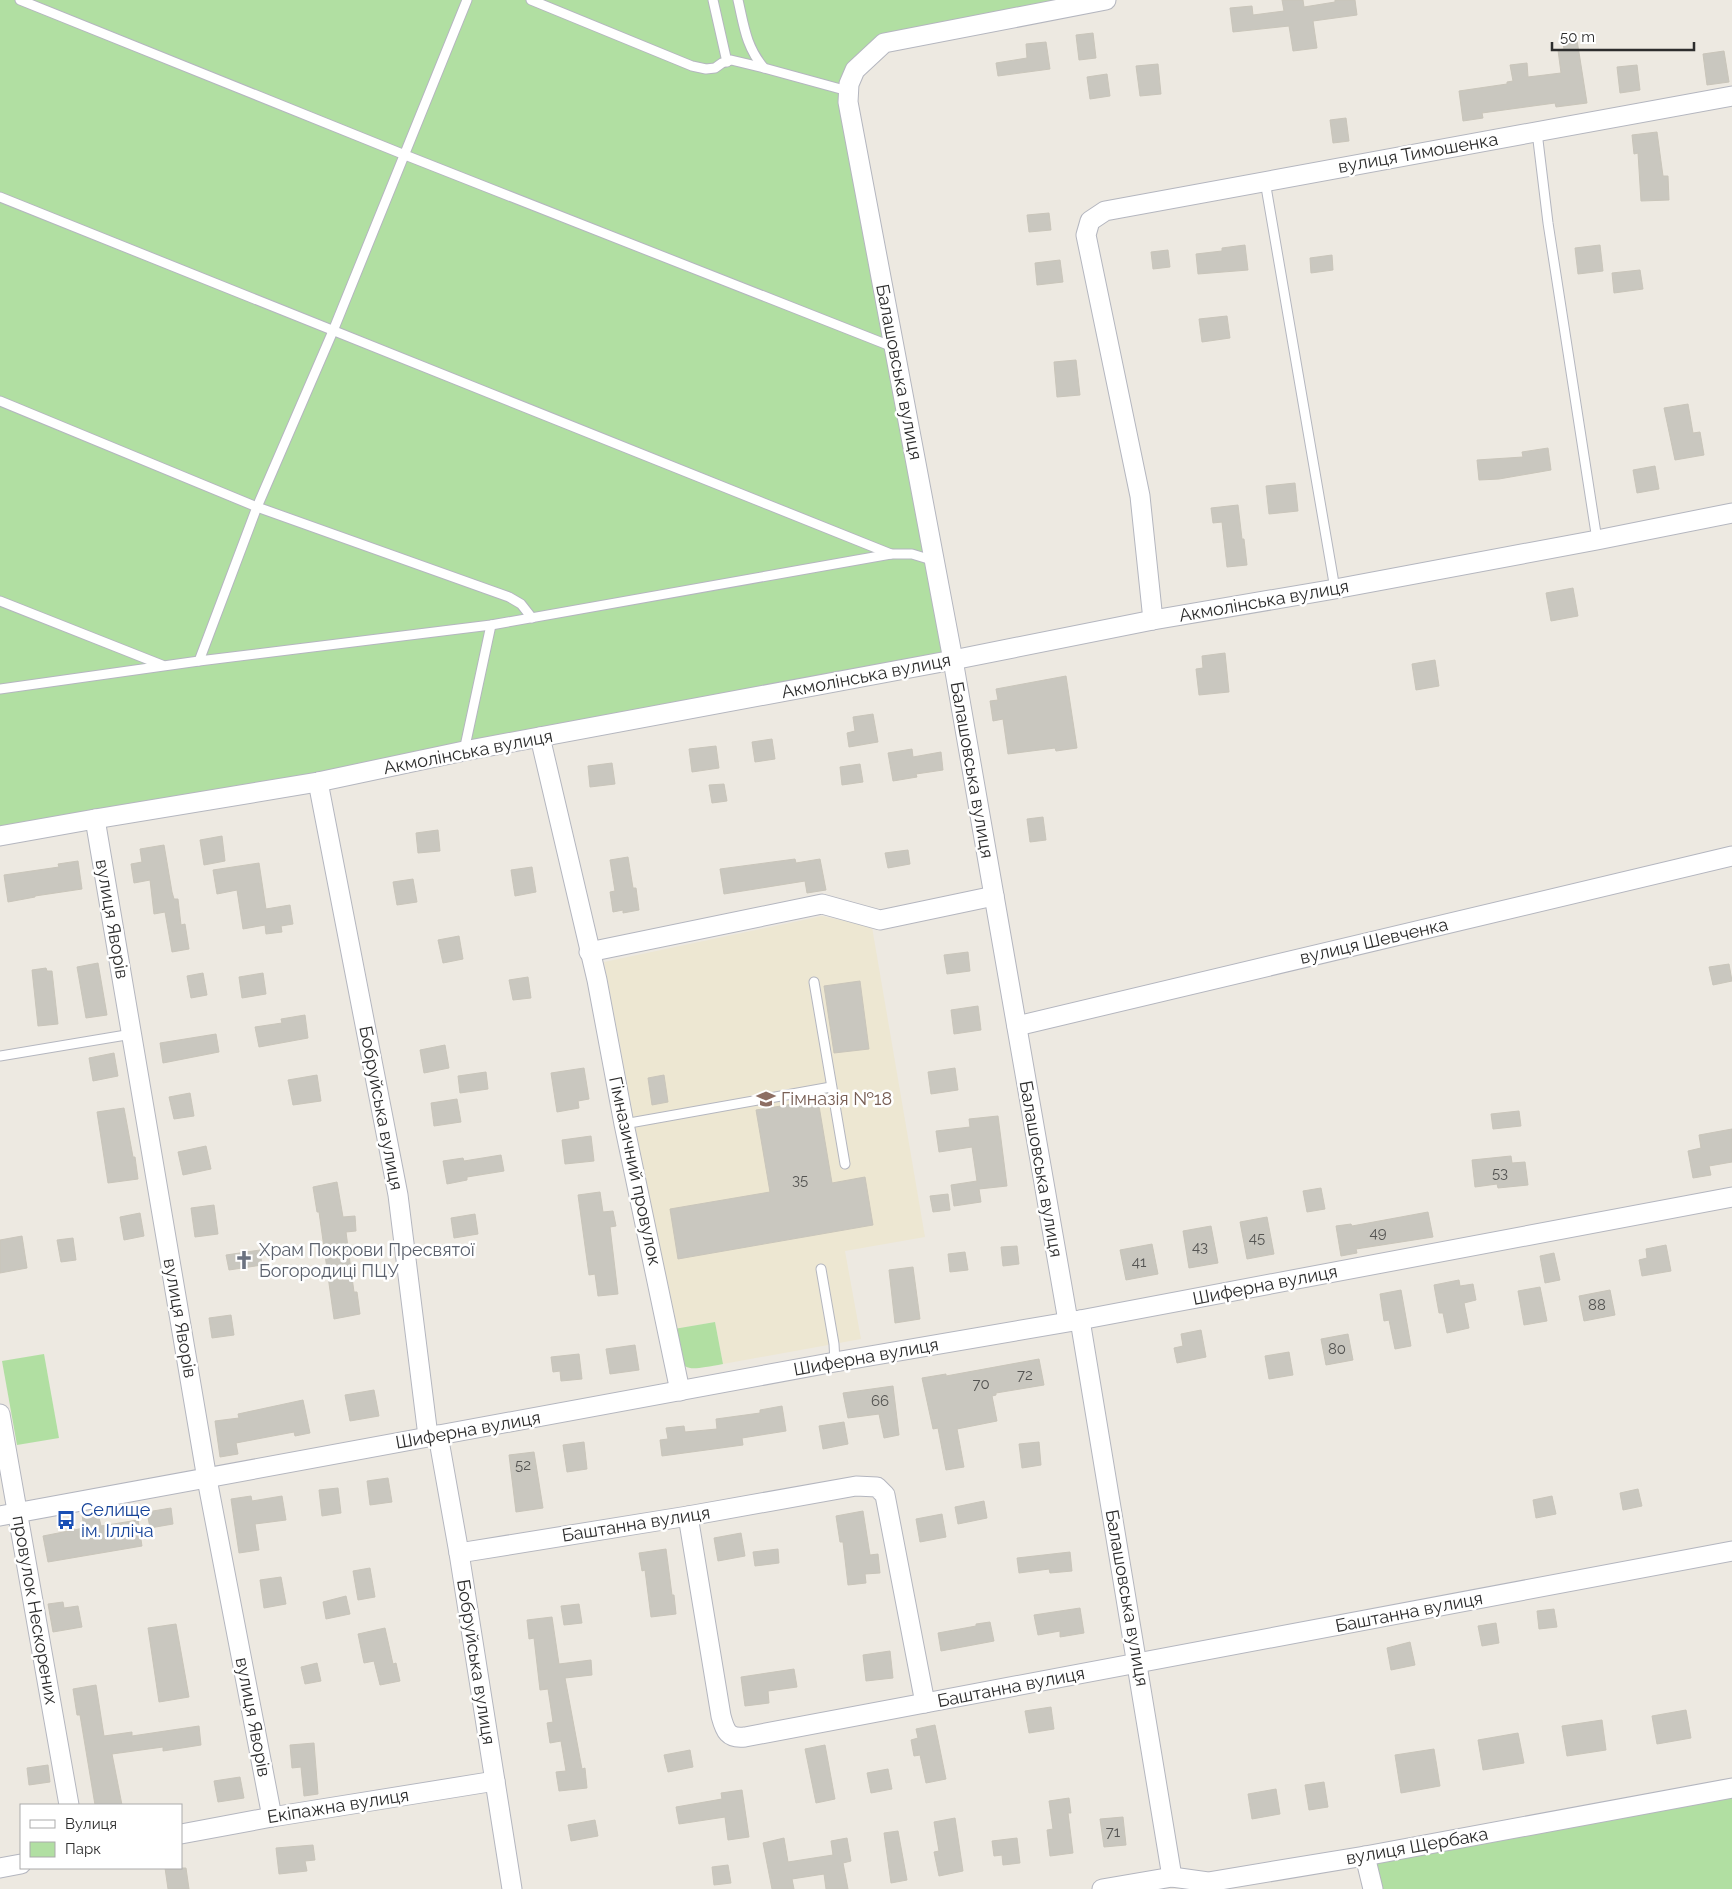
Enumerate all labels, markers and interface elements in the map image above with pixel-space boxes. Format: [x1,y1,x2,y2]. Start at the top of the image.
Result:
scale bar [1552,20,1694,52]
text: 50 m [1560,28,1595,46]
street label: вулиця Тимошенка [1336,128,1500,177]
street label: Балашовська вулиця [872,282,927,462]
street label: Акмолінська вулиця [1177,575,1350,626]
street label: Акмолінська вулиця [779,649,952,702]
street label: Балашовська вулиця [947,680,998,860]
street label: Акмолінська вулиця [381,725,554,778]
street label: вулиця Яворів [92,857,133,980]
street label: вулиця Шевченка [1298,913,1450,968]
street label: Бобруйська вулиця [355,1024,408,1192]
street label: Гімназичний провулок [605,1075,666,1267]
street label: Балашовська вулиця [1016,1079,1067,1259]
school or university icon: Гімназія №18 [755,1088,777,1110]
place label: Гімназія №18 [781,1088,892,1109]
house number: 53 [1492,1164,1508,1182]
house number: 35 [792,1171,808,1189]
house number: 49 [1370,1224,1387,1242]
house number: 45 [1249,1229,1265,1247]
house number: 43 [1192,1238,1208,1256]
place label: Храм Покрови Пресвятої Богородиці ПЦУ [259,1239,475,1281]
church icon: Храм Покрови Пресвятої Богородиці ПЦУ [233,1249,255,1271]
house number: 41 [1132,1253,1147,1271]
street label: вулиця Яворів [160,1256,201,1379]
street label: Шиферна вулиця [1191,1260,1339,1309]
house number: 88 [1588,1296,1606,1314]
street label: Шиферна вулиця [792,1333,940,1380]
house number: 80 [1328,1340,1346,1358]
house number: 72 [1017,1366,1033,1384]
house number: 70 [972,1375,990,1393]
house number: 66 [871,1392,889,1410]
street label: Шиферна вулиця [394,1406,542,1453]
house number: 52 [515,1456,531,1474]
place label: Селище ім. Ілліча [81,1499,154,1541]
street label: Баштанна вулиця [560,1501,712,1546]
street label: Балашовська вулиця [1102,1508,1153,1688]
bus stop icon: Селище ім. Ілліча [55,1509,77,1531]
street label: провулок Нескорених [9,1514,62,1706]
street label: Бобруйська вулиця [453,1578,500,1746]
street label: Баштанна вулиця [1333,1587,1484,1636]
street label: вулиця Яворів [232,1655,275,1778]
street label: Баштанна вулиця [935,1662,1086,1711]
street label: Екіпажна вулиця [265,1784,410,1827]
legend [20,1804,182,1869]
text: Вулиця [65,1815,117,1833]
house number: 71 [1106,1823,1121,1841]
street label: вулиця Щербака [1344,1823,1490,1868]
text: Парк [65,1840,101,1858]

